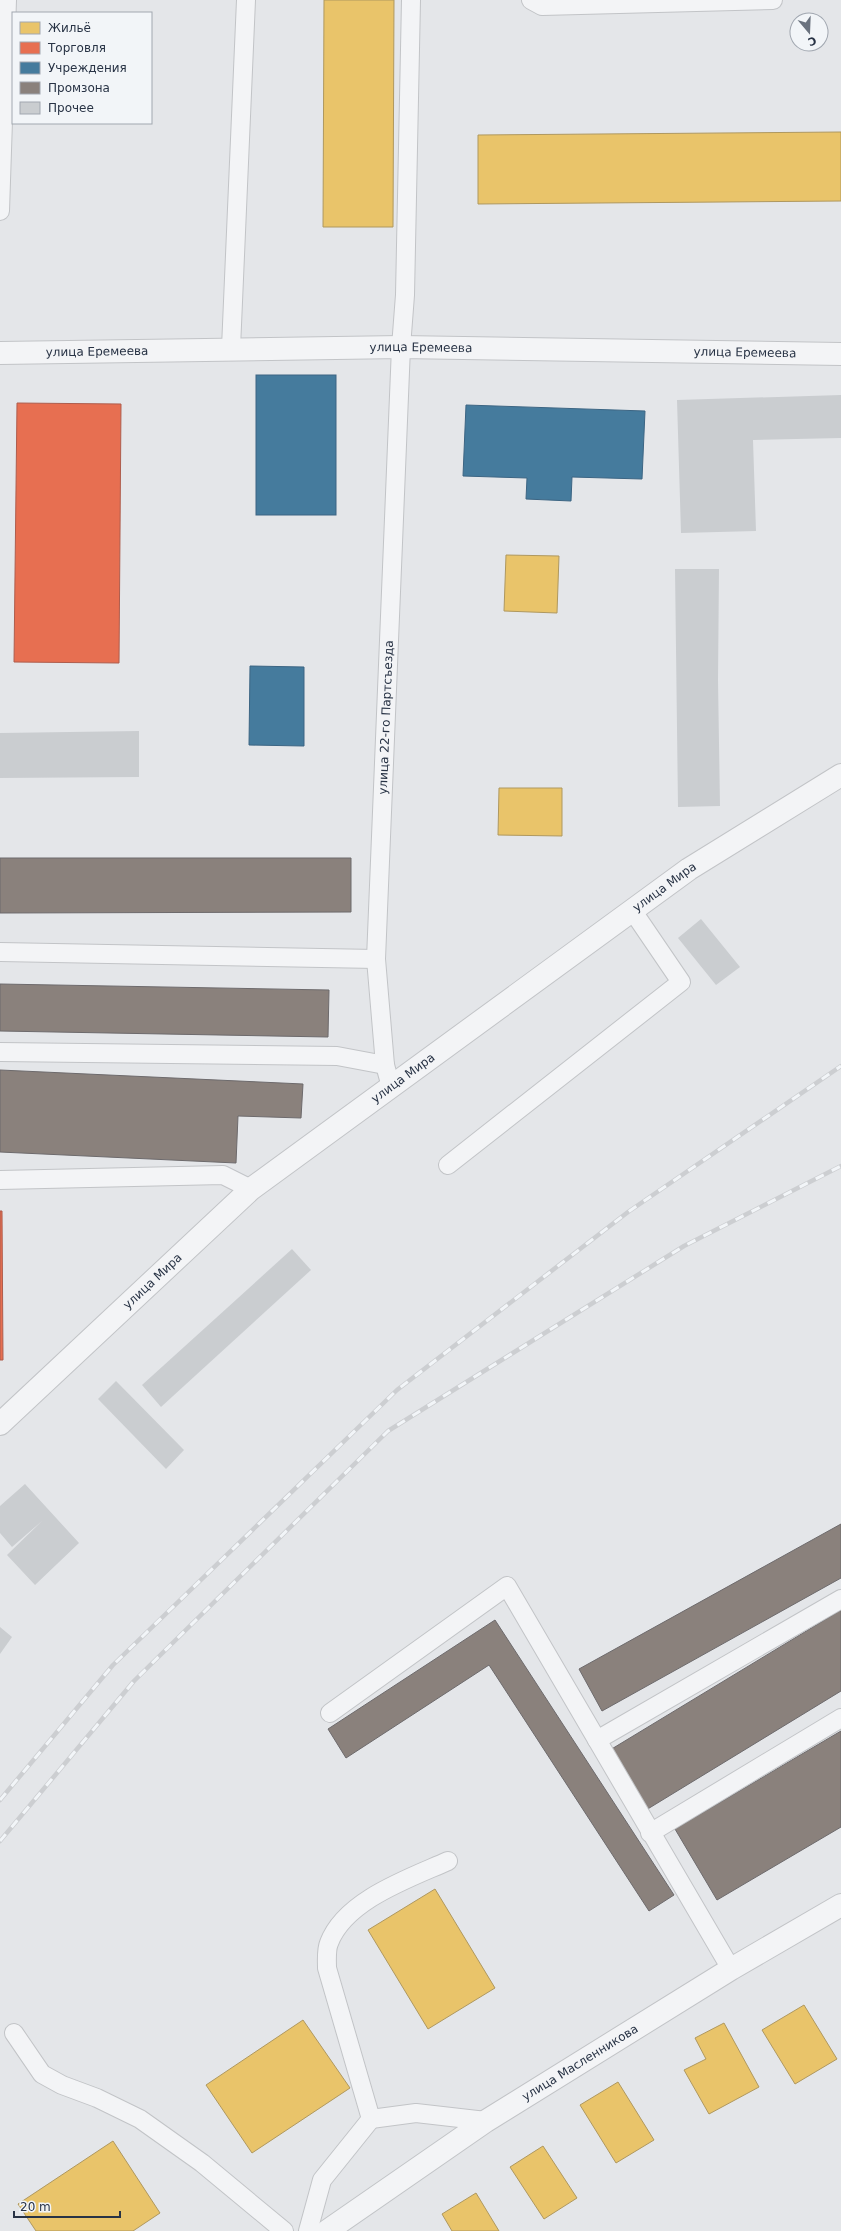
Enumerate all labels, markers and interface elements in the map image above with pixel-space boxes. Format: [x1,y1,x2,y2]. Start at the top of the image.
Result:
legend [12,12,152,124]
north arrow [789,12,829,52]
text: Жильё [48,21,91,35]
text: С [806,34,818,48]
text: Торговля [47,41,106,55]
text: Учреждения [48,61,127,75]
text: Промзона [48,81,110,95]
text: Прочее [48,101,94,115]
street label: улица Еремеева [369,340,472,355]
street label: улица Еремеева [45,344,149,359]
street label: улица Еремеева [693,345,796,360]
street label: улица 22-го Партсъезда [376,640,396,795]
street label: улица Мира [630,859,699,915]
street label: улица Мира [368,1050,437,1106]
street label: улица Мира [120,1250,185,1312]
street label: улица Масленникова [519,2021,641,2104]
scale bar [14,2193,120,2219]
text: 20 m [20,2200,51,2214]

